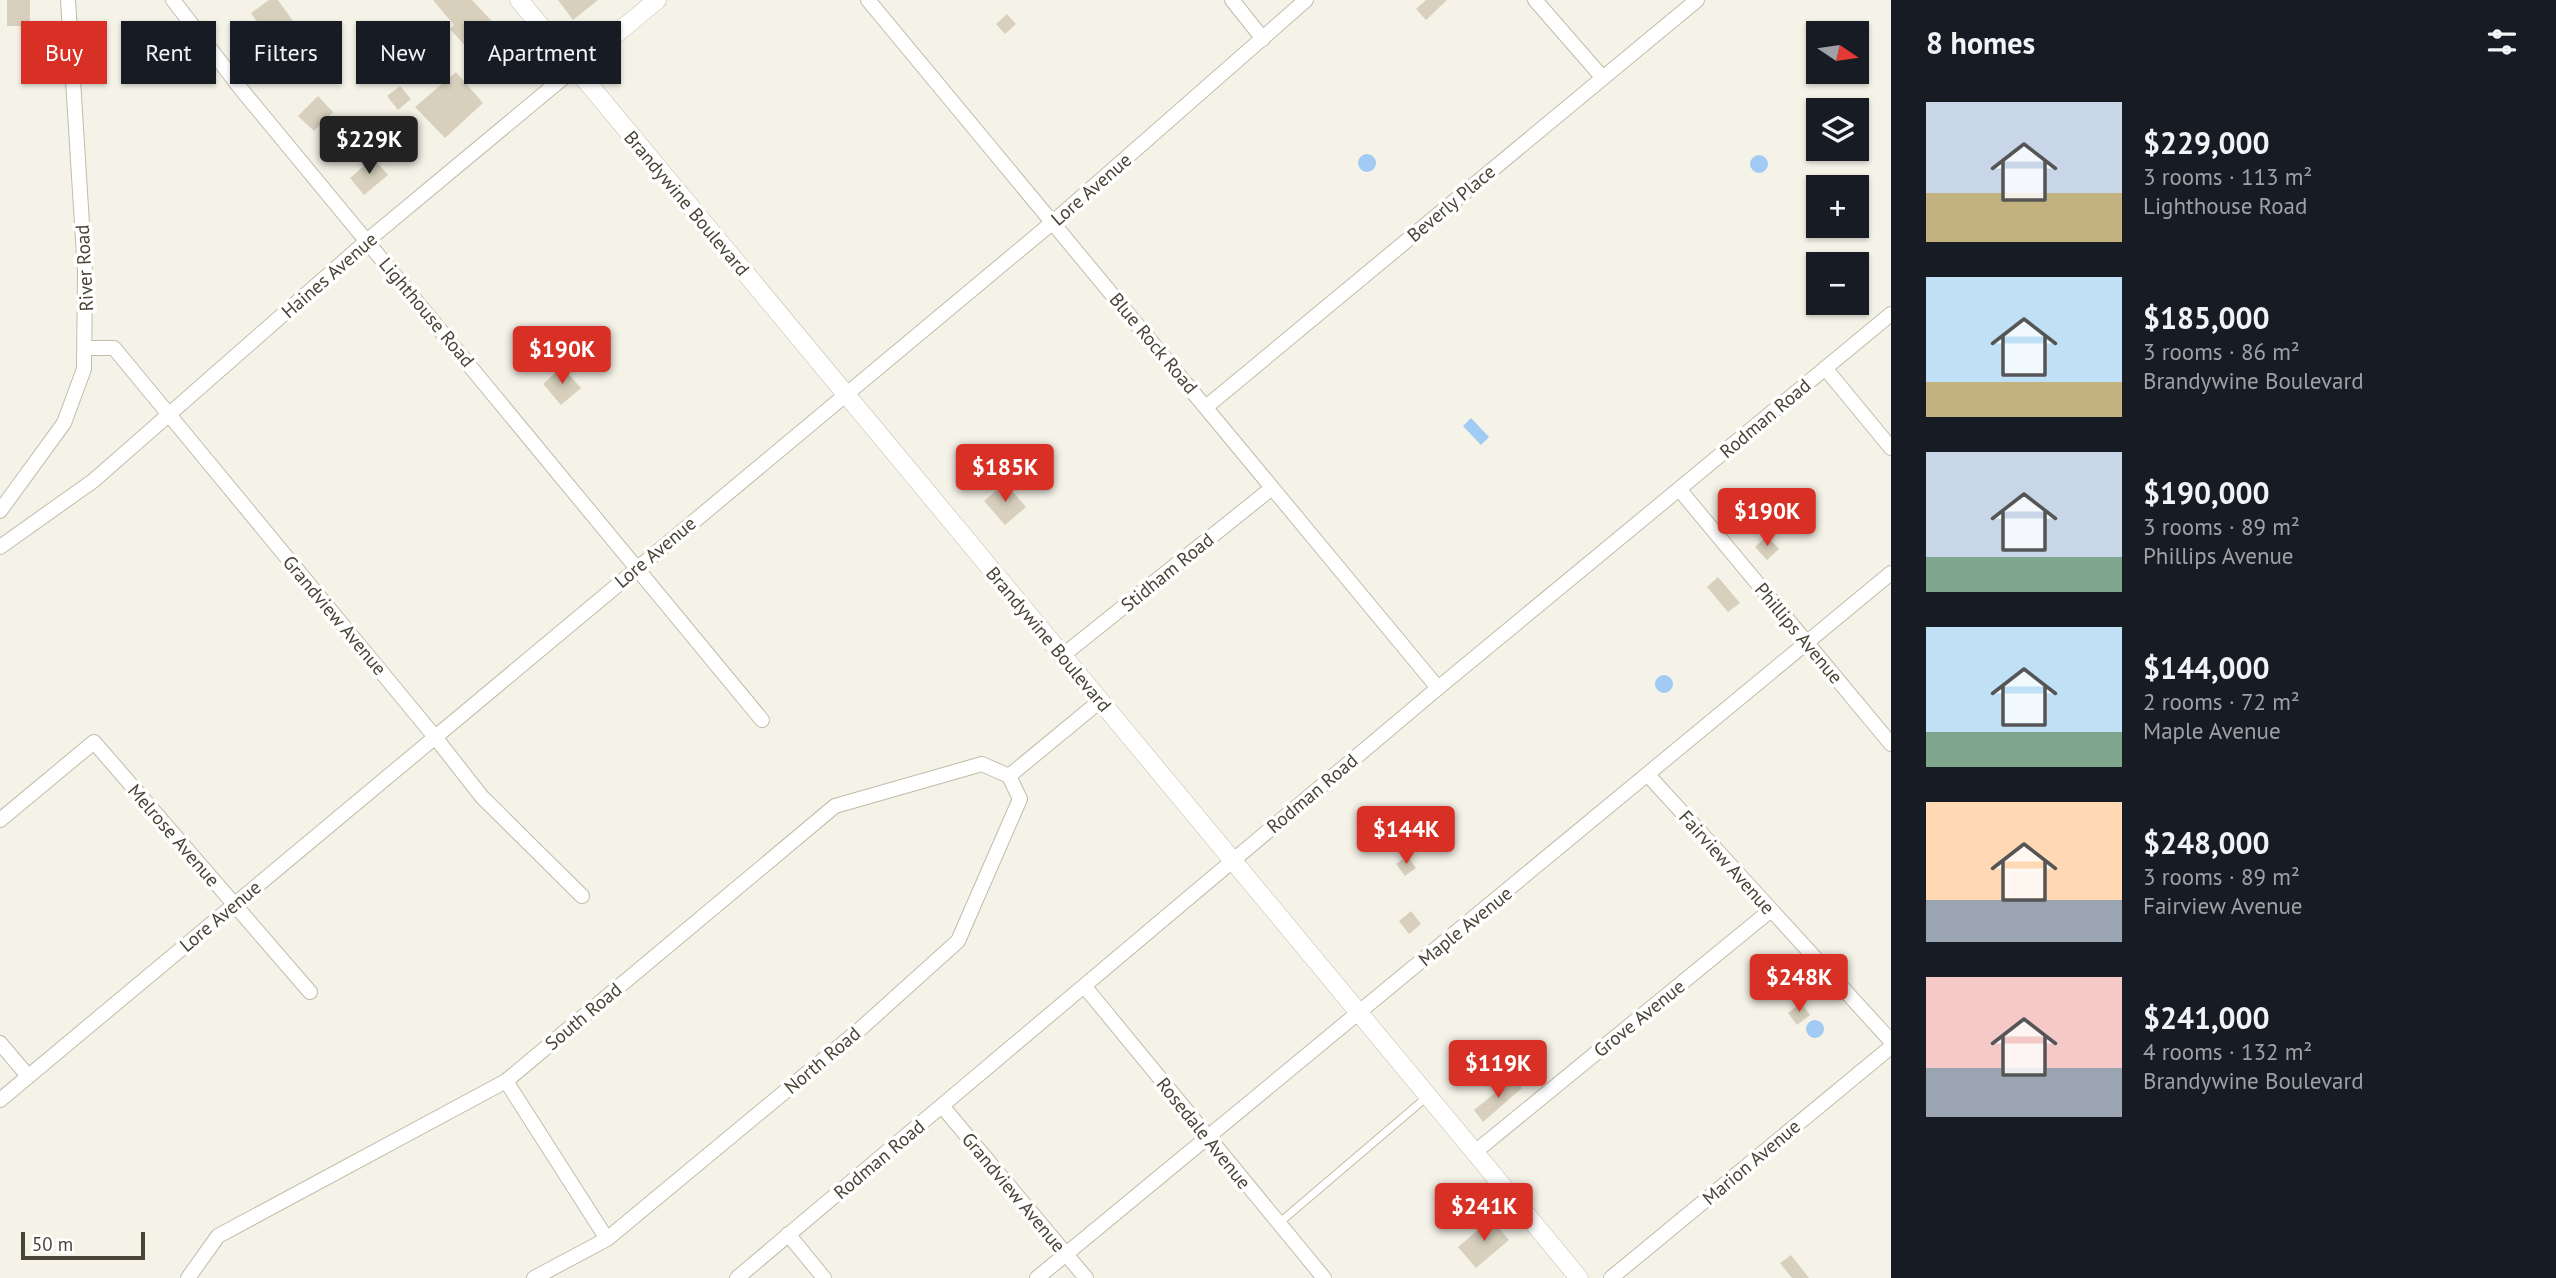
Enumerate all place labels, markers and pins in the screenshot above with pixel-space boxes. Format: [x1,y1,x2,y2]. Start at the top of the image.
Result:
pin: $229K [320,116,418,176]
pin: $190K [513,326,611,386]
pin: $185K [956,444,1054,504]
pin: $190K [1718,489,1816,548]
pin: $144K [1357,806,1455,866]
pin: $248K [1750,954,1848,1014]
pin: $119K [1449,1040,1547,1100]
pin: $241K [1435,1184,1533,1243]

